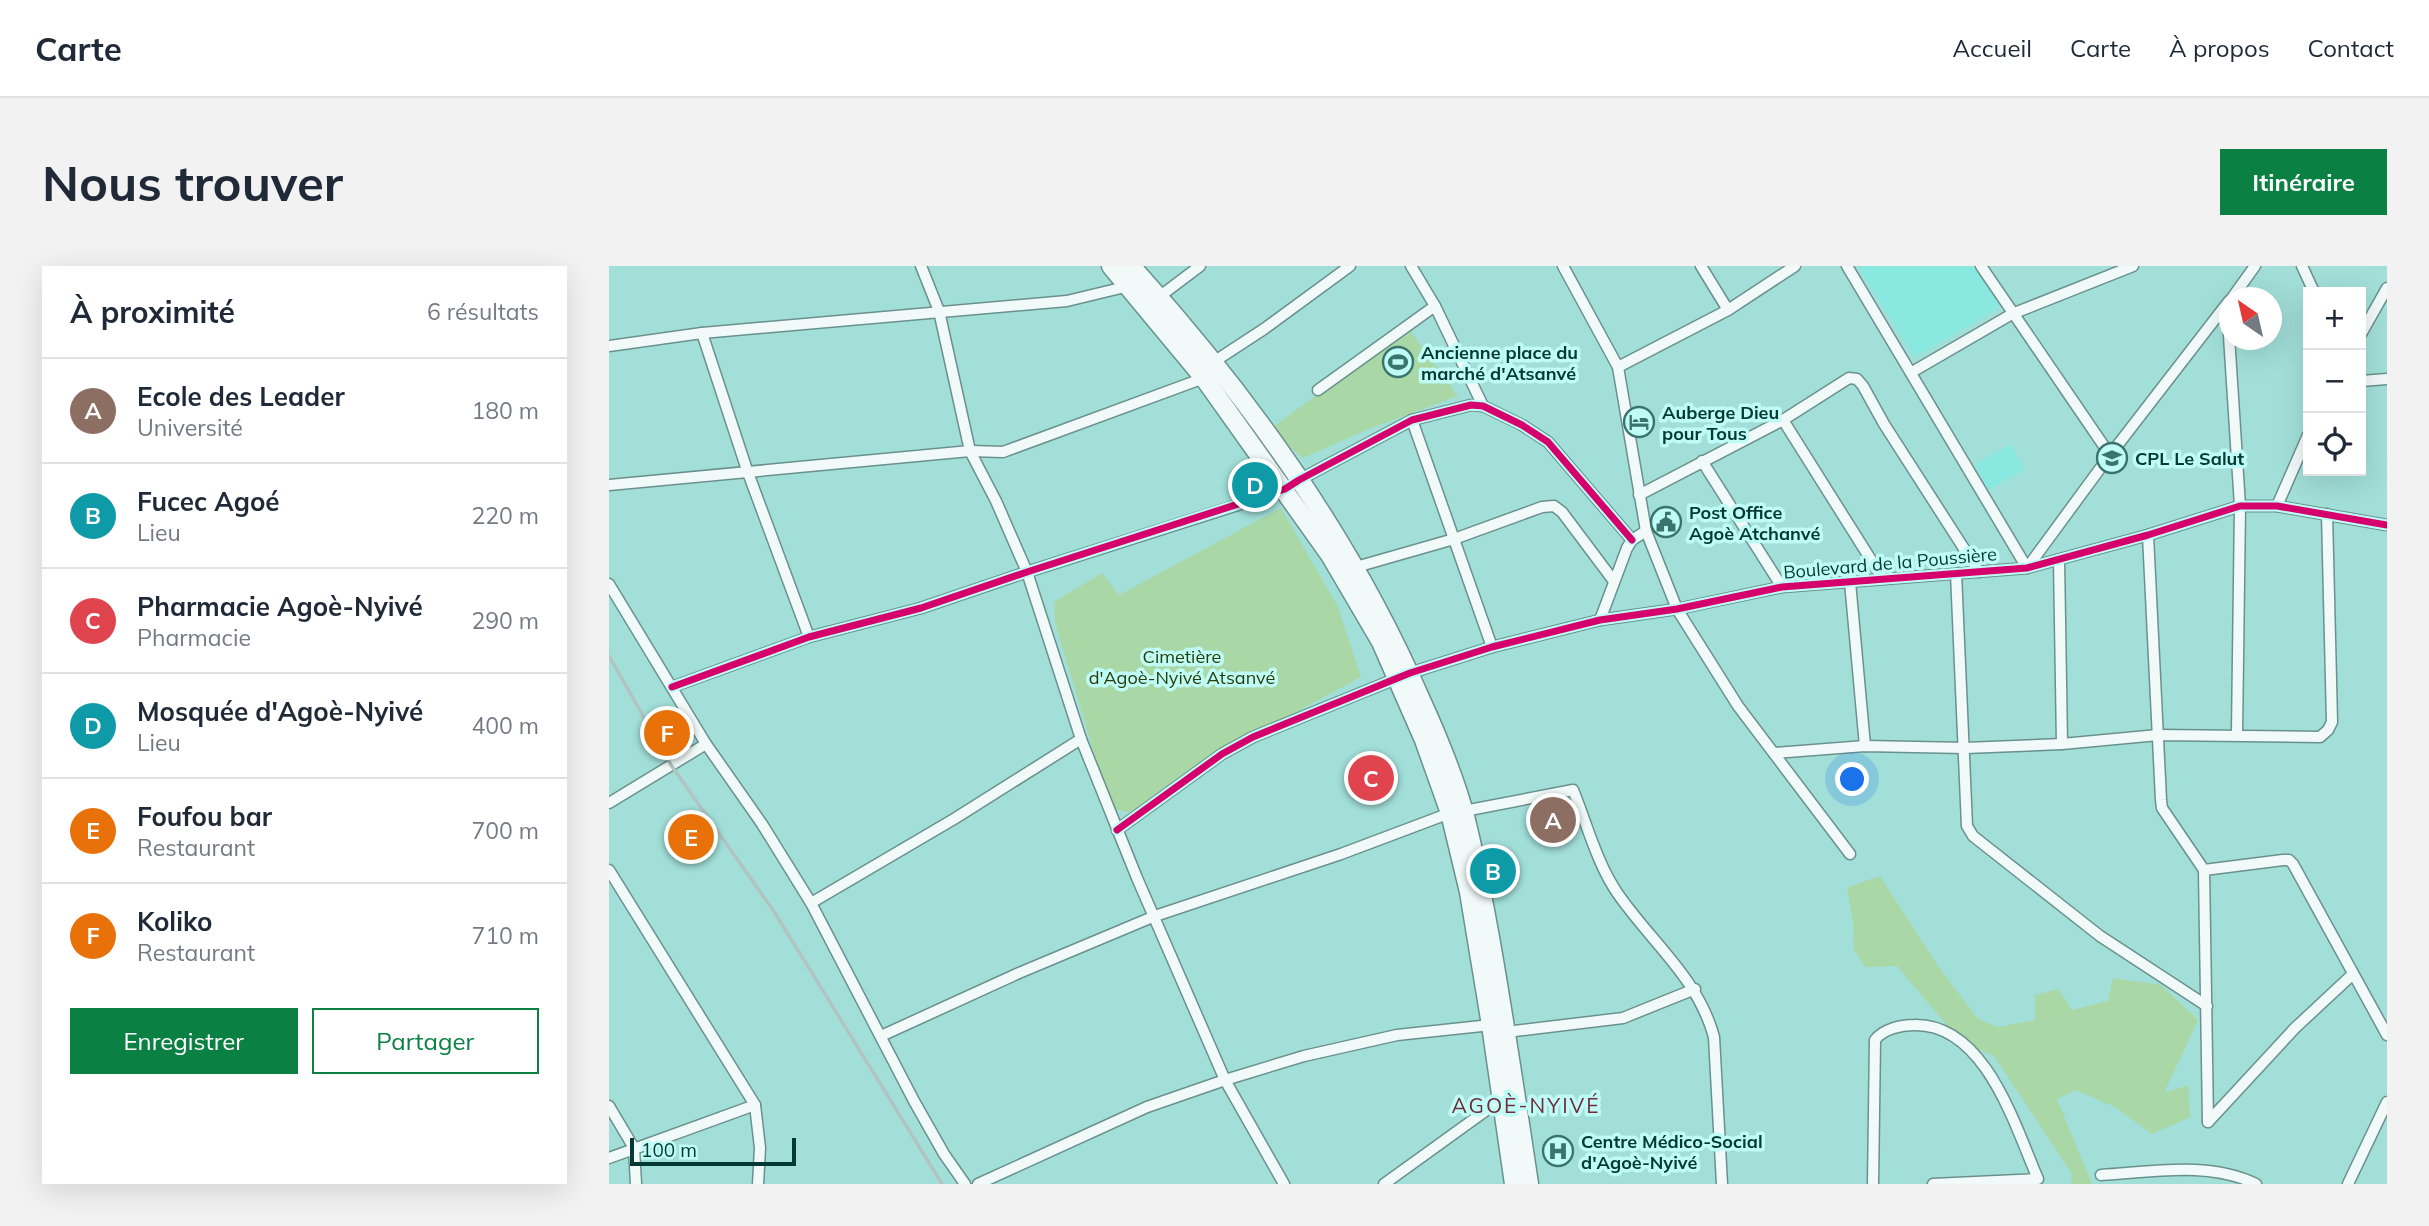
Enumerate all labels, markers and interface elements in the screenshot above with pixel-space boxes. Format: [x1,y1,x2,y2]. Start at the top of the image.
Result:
text: Carte [35,28,122,69]
text: Accueil [1953,33,2032,63]
text: Carte [2070,33,2131,63]
text: À propos [2169,33,2270,63]
text: Contact [2308,33,2394,63]
button: Itinéraire [2220,149,2387,215]
text: Nous trouver [42,152,343,213]
north arrow [2219,287,2282,350]
map controls [2303,287,2366,476]
button: + [2303,287,2366,350]
text: À proximité [70,293,235,331]
text: 6 résultats [427,297,539,326]
place label: Ancienne place du marché d'Atsanvé [1421,341,1578,385]
sports icon: Ancienne place du marché d'Atsanvé [1381,345,1415,379]
button: − [2303,350,2366,413]
text: Ecole des Leader [137,380,345,413]
text: A [84,396,102,425]
text: 180 m [471,396,539,425]
place label: Auberge Dieu pour Tous [1662,401,1779,445]
hotel icon: Auberge Dieu pour Tous [1622,405,1656,439]
text: Université [137,413,243,442]
button: locate [2303,413,2366,476]
school or university icon: CPL Le Salut [2095,441,2129,475]
place label: CPL Le Salut [2135,447,2244,470]
pin: D [1232,459,1278,511]
text: Fucec Agoé [137,485,280,518]
text: B [85,501,101,530]
text: 220 m [471,501,539,530]
place label: Post Office Agoè Atchanvé [1689,501,1820,545]
public building icon: Post Office Agoè Atchanvé [1649,505,1683,539]
text: Lieu [137,518,181,547]
street label: Boulevard de la Poussière [1782,542,1998,584]
text: Pharmacie Agoè-Nyivé [137,590,423,623]
text: C [85,606,101,635]
text: 290 m [471,606,539,635]
text: Pharmacie [137,623,251,652]
park label: Cimetière d'Agoè-Nyivé Atsanvé [1089,645,1275,689]
text: Mosquée d'Agoè-Nyivé [137,695,423,728]
pin: F [644,707,690,759]
text: D [84,711,102,740]
text: 400 m [471,711,539,740]
text: Lieu [137,728,181,757]
pin: C [1348,752,1394,804]
your location [1835,762,1869,796]
pin: A [1530,794,1576,846]
text: Foufou bar [137,800,272,833]
pin: E [668,811,714,863]
text: E [86,816,100,845]
text: 700 m [471,816,539,845]
text: Restaurant [137,833,255,862]
pin: B [1470,845,1516,897]
text: Koliko [137,905,212,938]
text: F [86,921,100,950]
text: 710 m [471,921,539,950]
text: Restaurant [137,938,255,967]
button: Enregistrer [70,1008,298,1074]
button: Partager [312,1008,539,1074]
district label: AGOÈ-NYIVÉ [1451,1092,1601,1118]
place label: Centre Médico-Social d'Agoè-Nyivé [1581,1130,1763,1174]
hospital icon: Centre Médico-Social d'Agoè-Nyivé [1541,1134,1575,1168]
scale bar [630,1135,796,1167]
text: 100 m [641,1138,697,1162]

